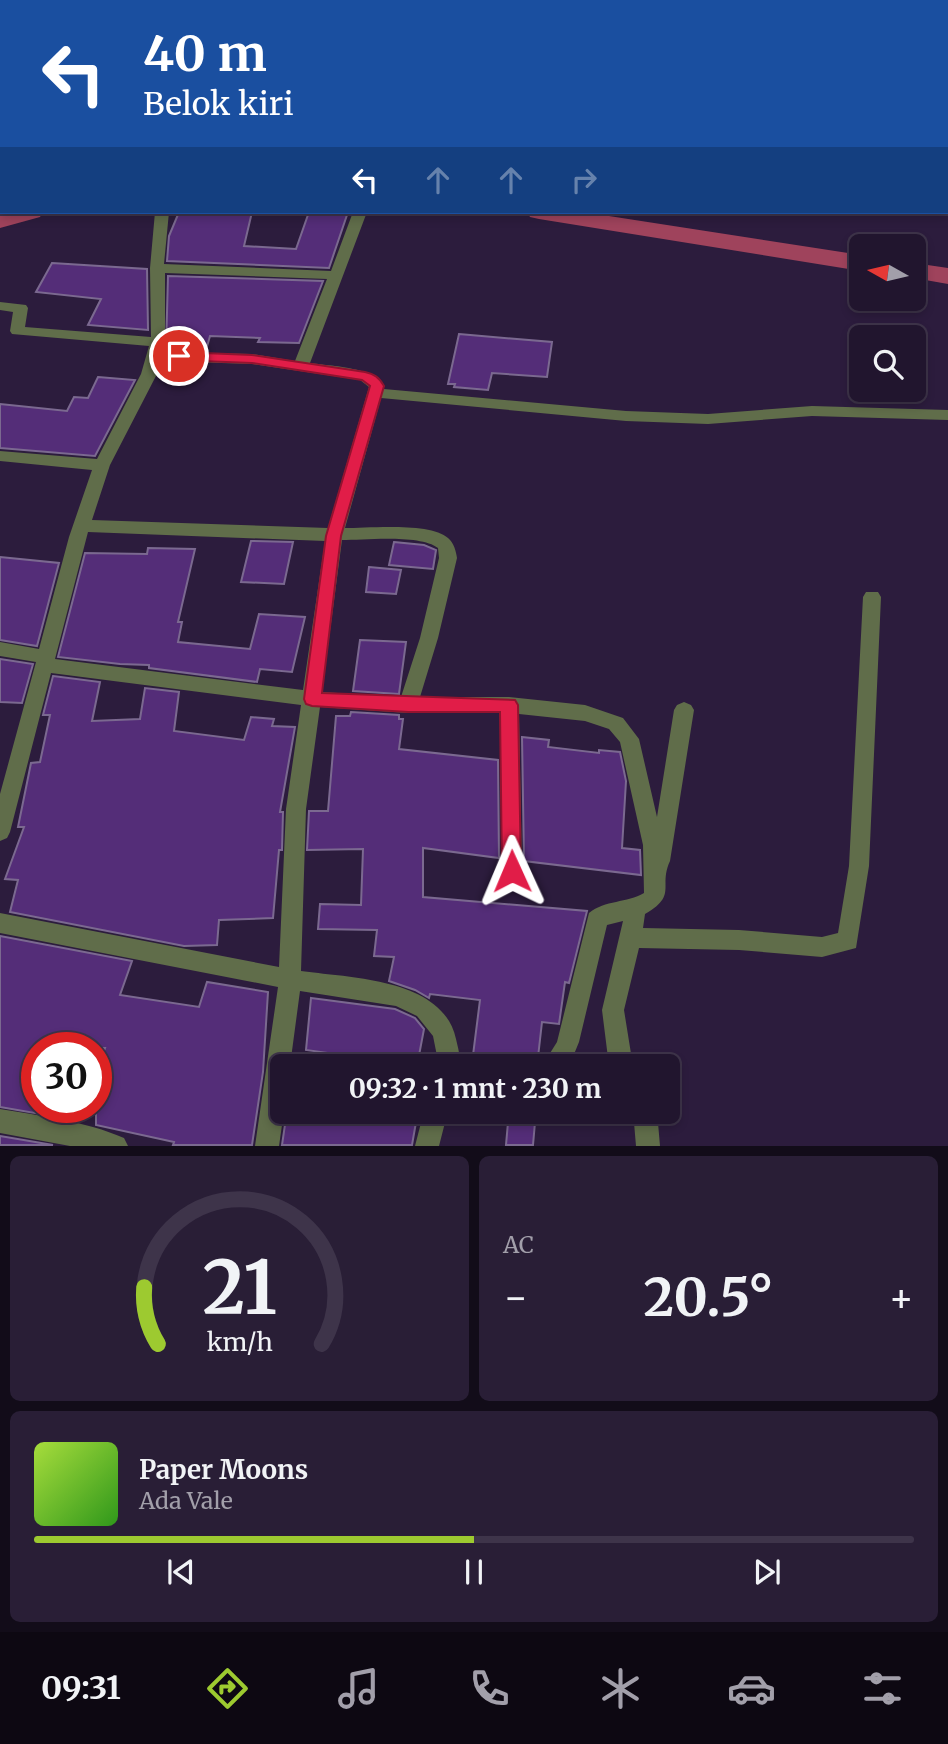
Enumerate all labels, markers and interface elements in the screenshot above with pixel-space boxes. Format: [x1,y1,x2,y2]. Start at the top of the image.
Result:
text: 40 m [143,23,267,84]
icon: left [28,28,119,119]
text: Belok kiri [143,84,294,124]
icon: left [346,161,384,199]
icon: ahead [419,161,457,199]
icon: ahead [492,161,530,199]
icon: right [565,161,603,199]
north arrow [849,234,926,312]
map controls [849,234,926,402]
button: search [849,325,926,402]
pin [149,326,209,386]
icon: arrive [160,337,198,375]
position arrow [475,834,549,908]
speed limit sign: 30 [21,1032,112,1123]
text: 09:32 · 1 mnt · 230 m [349,1072,601,1105]
text: AC [503,1230,534,1259]
text: 21 [202,1243,277,1335]
text: 20.5° [644,1265,773,1330]
text: − [503,1274,528,1321]
text: + [889,1274,914,1321]
text: km/h [206,1326,273,1358]
text: Paper Moons [139,1453,308,1486]
text: Ada Vale [139,1486,233,1515]
icon: previous [162,1553,200,1591]
icon: pause [455,1553,493,1591]
icon: next [748,1553,786,1591]
icon: directions [203,1664,252,1713]
icon: music [334,1664,383,1713]
icon: phone [465,1664,514,1713]
icon: climate [596,1664,645,1713]
icon: car [727,1664,776,1713]
icon: filters [858,1664,907,1713]
text: 09:31 [41,1668,121,1708]

